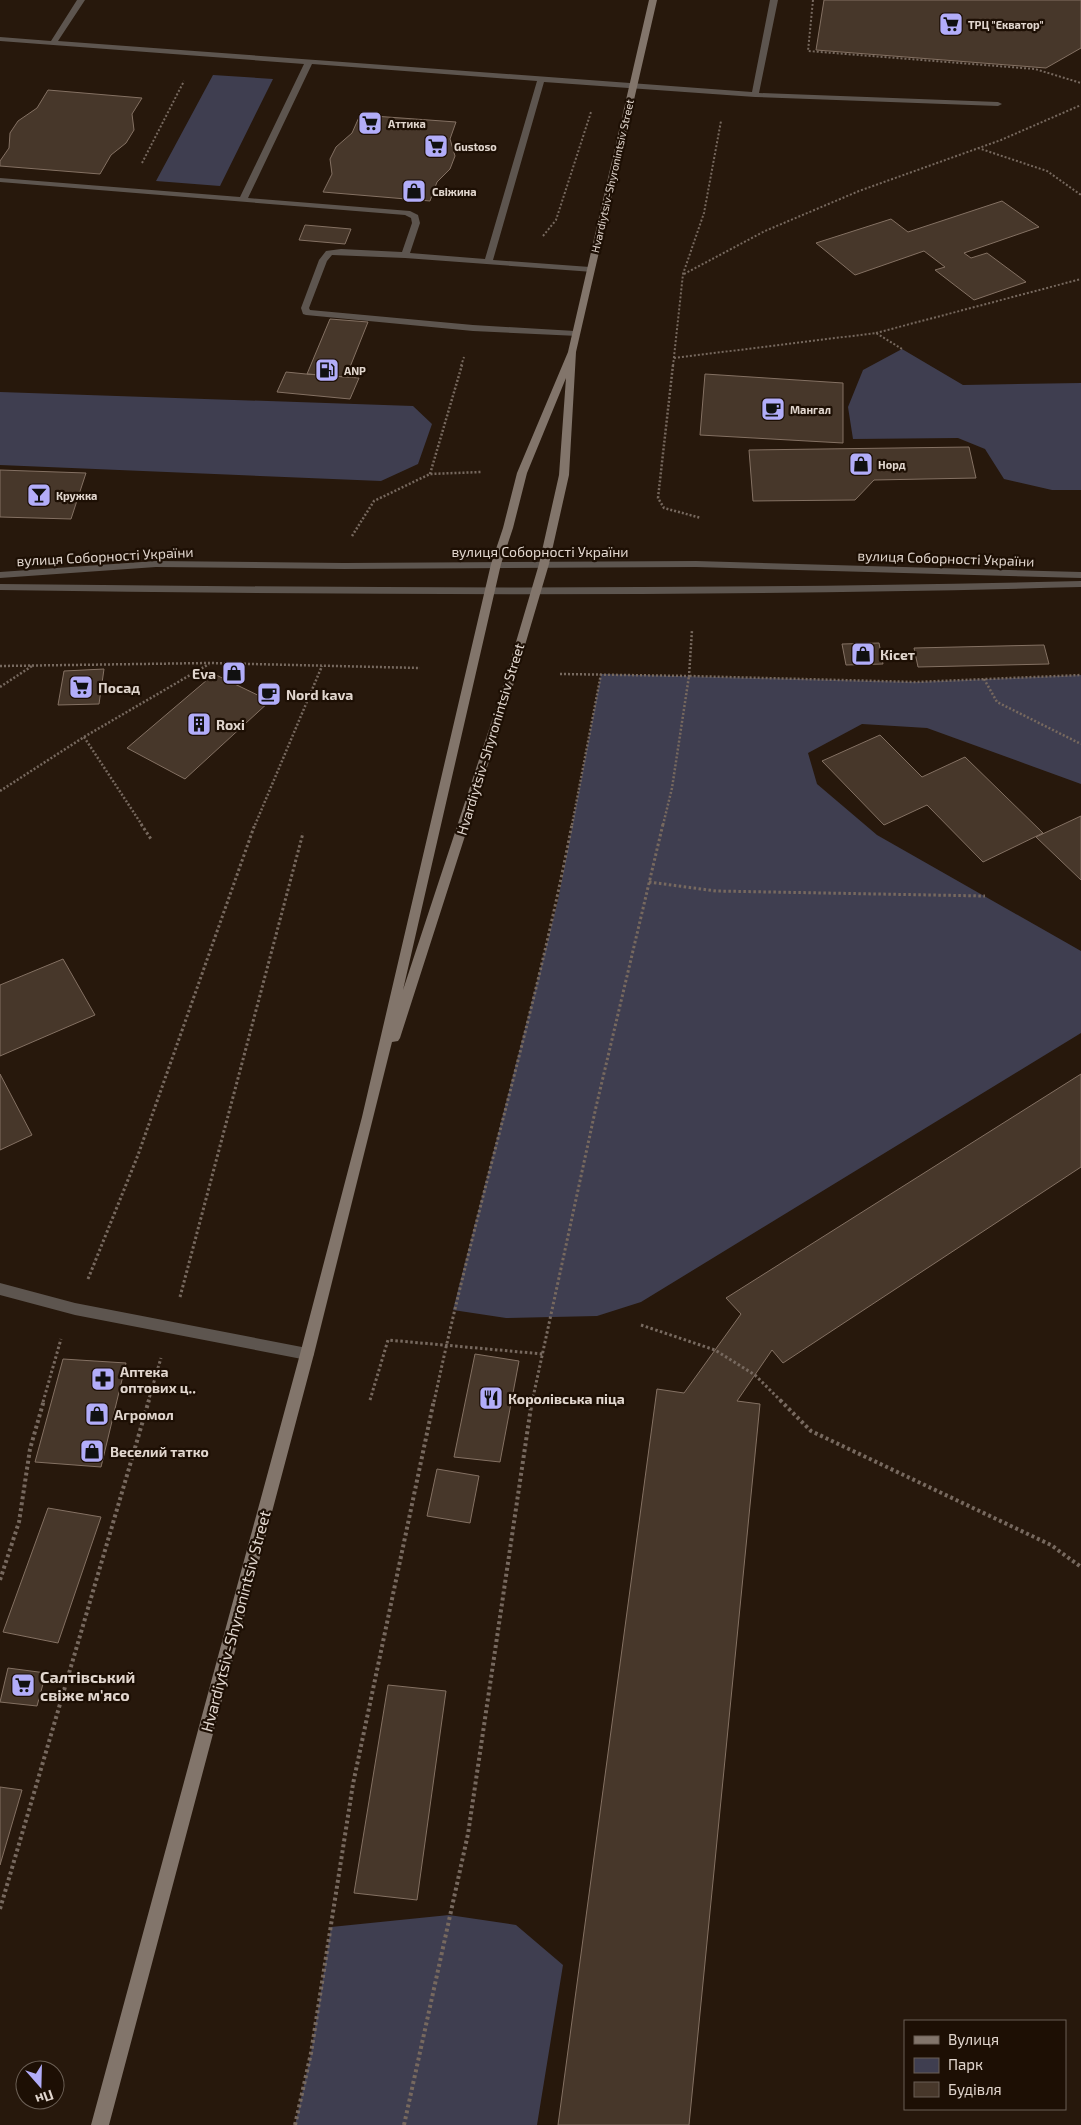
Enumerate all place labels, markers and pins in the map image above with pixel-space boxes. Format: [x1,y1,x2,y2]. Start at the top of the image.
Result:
supermarket icon: ТРЦ "Екватор" [938,11,964,37]
place label: ТРЦ "Екватор" [968,18,1044,31]
supermarket icon: Аттика [357,110,383,136]
place label: Аттика [388,117,426,130]
supermarket icon: Gustoso [423,133,449,159]
place label: Gustoso [454,140,497,153]
shop icon: Свіжина [401,178,427,204]
place label: Свіжина [432,185,477,198]
fuel station icon: ANP [314,357,340,383]
place label: ANP [344,364,366,377]
cafe icon: Мангал [760,396,786,422]
place label: Мангал [790,403,831,416]
shop icon: Норд [848,451,874,477]
place label: Норд [878,458,906,471]
bar icon: Кружка [26,482,52,508]
place label: Кружка [56,489,97,502]
shop icon: Кісет [850,641,876,667]
place label: Кісет [880,646,915,663]
shop icon: Eva [221,660,247,686]
place label: Eva [192,665,216,682]
supermarket icon: Посад [68,674,94,700]
place label: Посад [98,679,140,696]
cafe icon: Nord kava [256,681,282,707]
place label: Nord kava [286,686,353,703]
building icon: Roxi [186,711,212,737]
place label: Roxi [216,716,245,733]
place label: Аптека оптових ц‥ [120,1363,196,1396]
pharmacy icon: Аптека оптових ц‥ [90,1366,116,1392]
restaurant icon: Королівська піца [478,1385,504,1411]
place label: Королівська піца [508,1390,625,1407]
shop icon: Агромол [84,1401,110,1427]
place label: Агромол [114,1406,174,1423]
shop icon: Веселий татко [79,1438,105,1464]
place label: Веселий татко [110,1443,209,1460]
place label: Салтівський свіже м'ясо [40,1667,135,1704]
supermarket icon: Салтівський свіже м'ясо [10,1672,36,1698]

